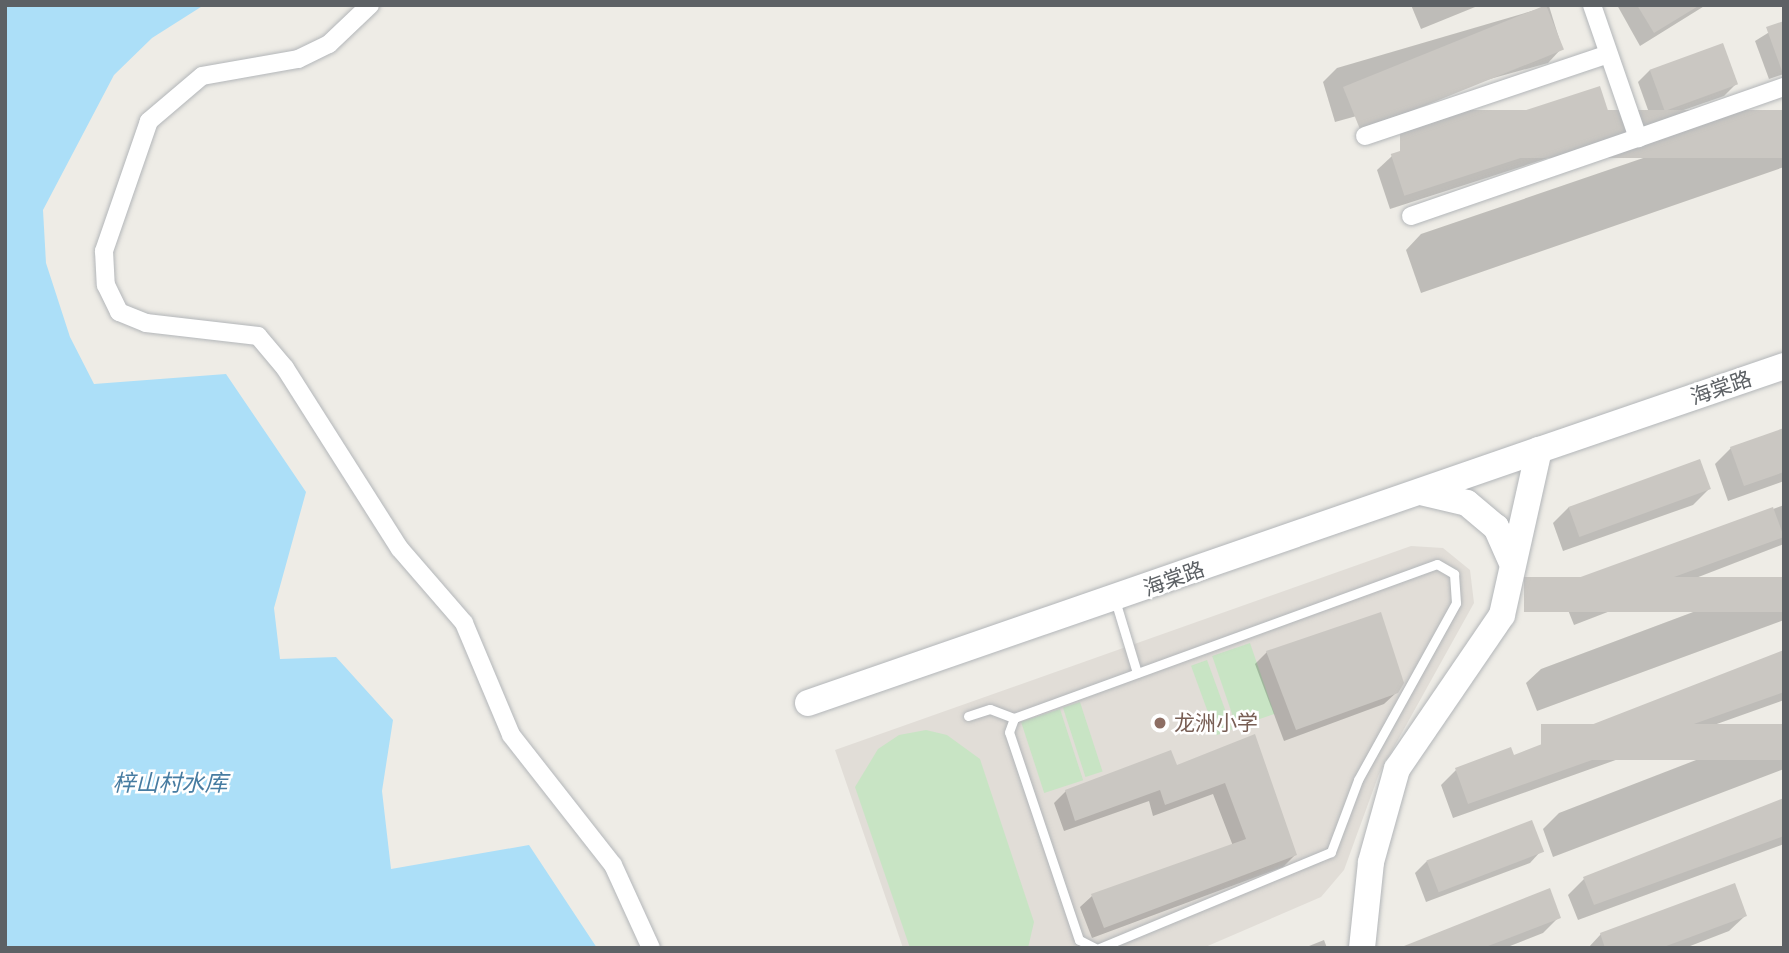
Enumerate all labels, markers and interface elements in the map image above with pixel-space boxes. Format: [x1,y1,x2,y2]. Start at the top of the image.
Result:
street label: 海棠路 [1687,366,1755,410]
street label: 海棠路 [1140,556,1208,602]
place label: 龙洲小学 [1174,710,1258,736]
marker: 龙洲小学 [1152,715,1168,731]
water label: 梓山村水库 [113,769,227,797]

